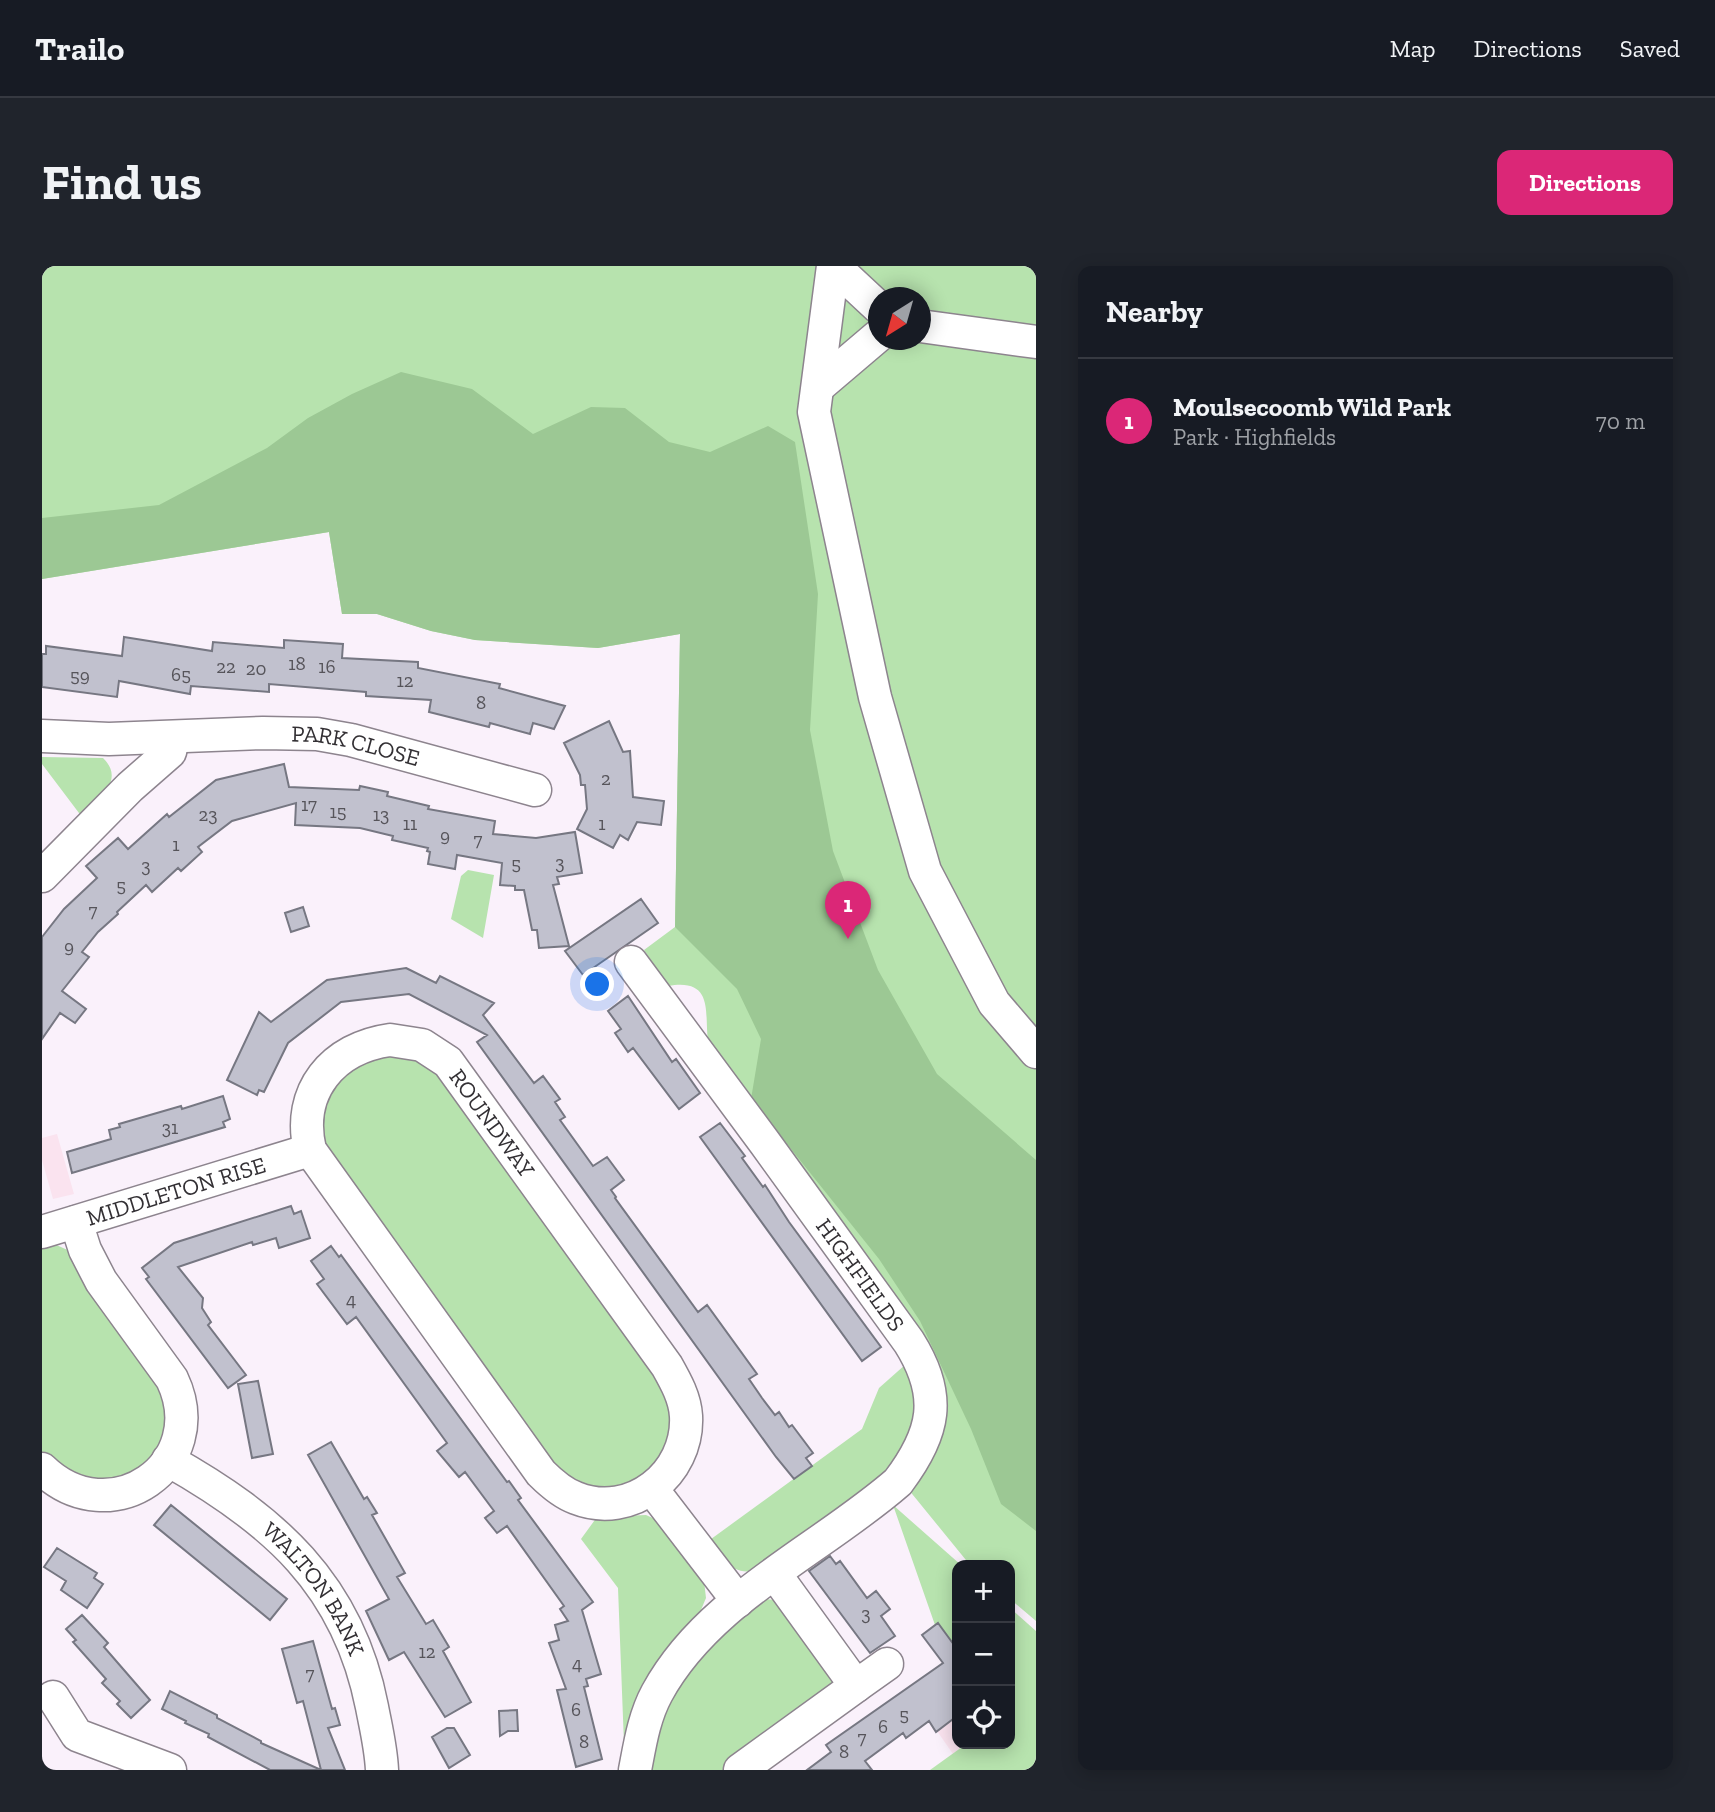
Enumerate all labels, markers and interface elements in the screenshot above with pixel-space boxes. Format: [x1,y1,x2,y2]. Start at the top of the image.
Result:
text: Trailo [35,29,124,68]
text: Map [1390,34,1436,63]
text: Directions [1474,34,1582,63]
text: Saved [1620,34,1680,63]
button: Directions [1497,150,1673,215]
text: Find us [42,153,202,212]
north arrow [868,287,931,350]
text: Nearby [1106,294,1203,330]
text: Moulsecoomb Wild Park [1173,391,1451,423]
text: 1 [1124,407,1134,435]
text: 70 m [1596,407,1645,435]
text: Park · Highfields [1173,423,1336,451]
house number: 18 [288,652,306,675]
house number: 22 [216,655,236,678]
house number: 16 [318,655,336,678]
house number: 20 [246,657,266,680]
house number: 65 [171,663,191,686]
house number: 59 [70,664,90,687]
house number: 12 [396,669,414,692]
house number: 8 [476,691,486,714]
street label: PARK CLOSE [291,720,423,772]
house number: 2 [601,767,611,790]
house number: 17 [301,793,317,816]
house number: 15 [329,800,347,823]
house number: 23 [198,803,218,826]
house number: 13 [373,803,389,826]
house number: 11 [403,812,417,835]
house number: 1 [598,812,606,835]
house number: 9 [440,824,450,847]
house number: 7 [474,828,483,851]
house number: 1 [172,833,180,856]
house number: 3 [555,851,565,874]
house number: 5 [511,852,521,875]
house number: 3 [141,854,151,877]
house number: 5 [116,874,126,897]
pin: 1 [825,881,871,939]
house number: 7 [89,899,98,922]
house number: 9 [64,935,74,958]
your location [580,967,614,1001]
street label: ROUNDWAY [443,1063,541,1183]
house number: 31 [162,1116,178,1139]
street label: MIDDLETON RISE [83,1150,269,1232]
street label: HIGHFIELDS [810,1213,911,1337]
house number: 4 [346,1288,356,1311]
street label: WALTON BANK [257,1516,371,1660]
map controls [952,1560,1015,1749]
button: + [952,1560,1015,1623]
house number: 3 [861,1602,871,1625]
button: − [952,1623,1015,1686]
house number: 12 [418,1640,436,1663]
house number: 4 [572,1652,582,1675]
house number: 7 [306,1662,315,1685]
button: locate [952,1686,1015,1749]
house number: 6 [571,1698,581,1721]
house number: 5 [899,1703,909,1726]
house number: 6 [878,1715,888,1738]
house number: 7 [858,1726,867,1749]
house number: 8 [579,1730,589,1753]
house number: 8 [839,1740,849,1763]

